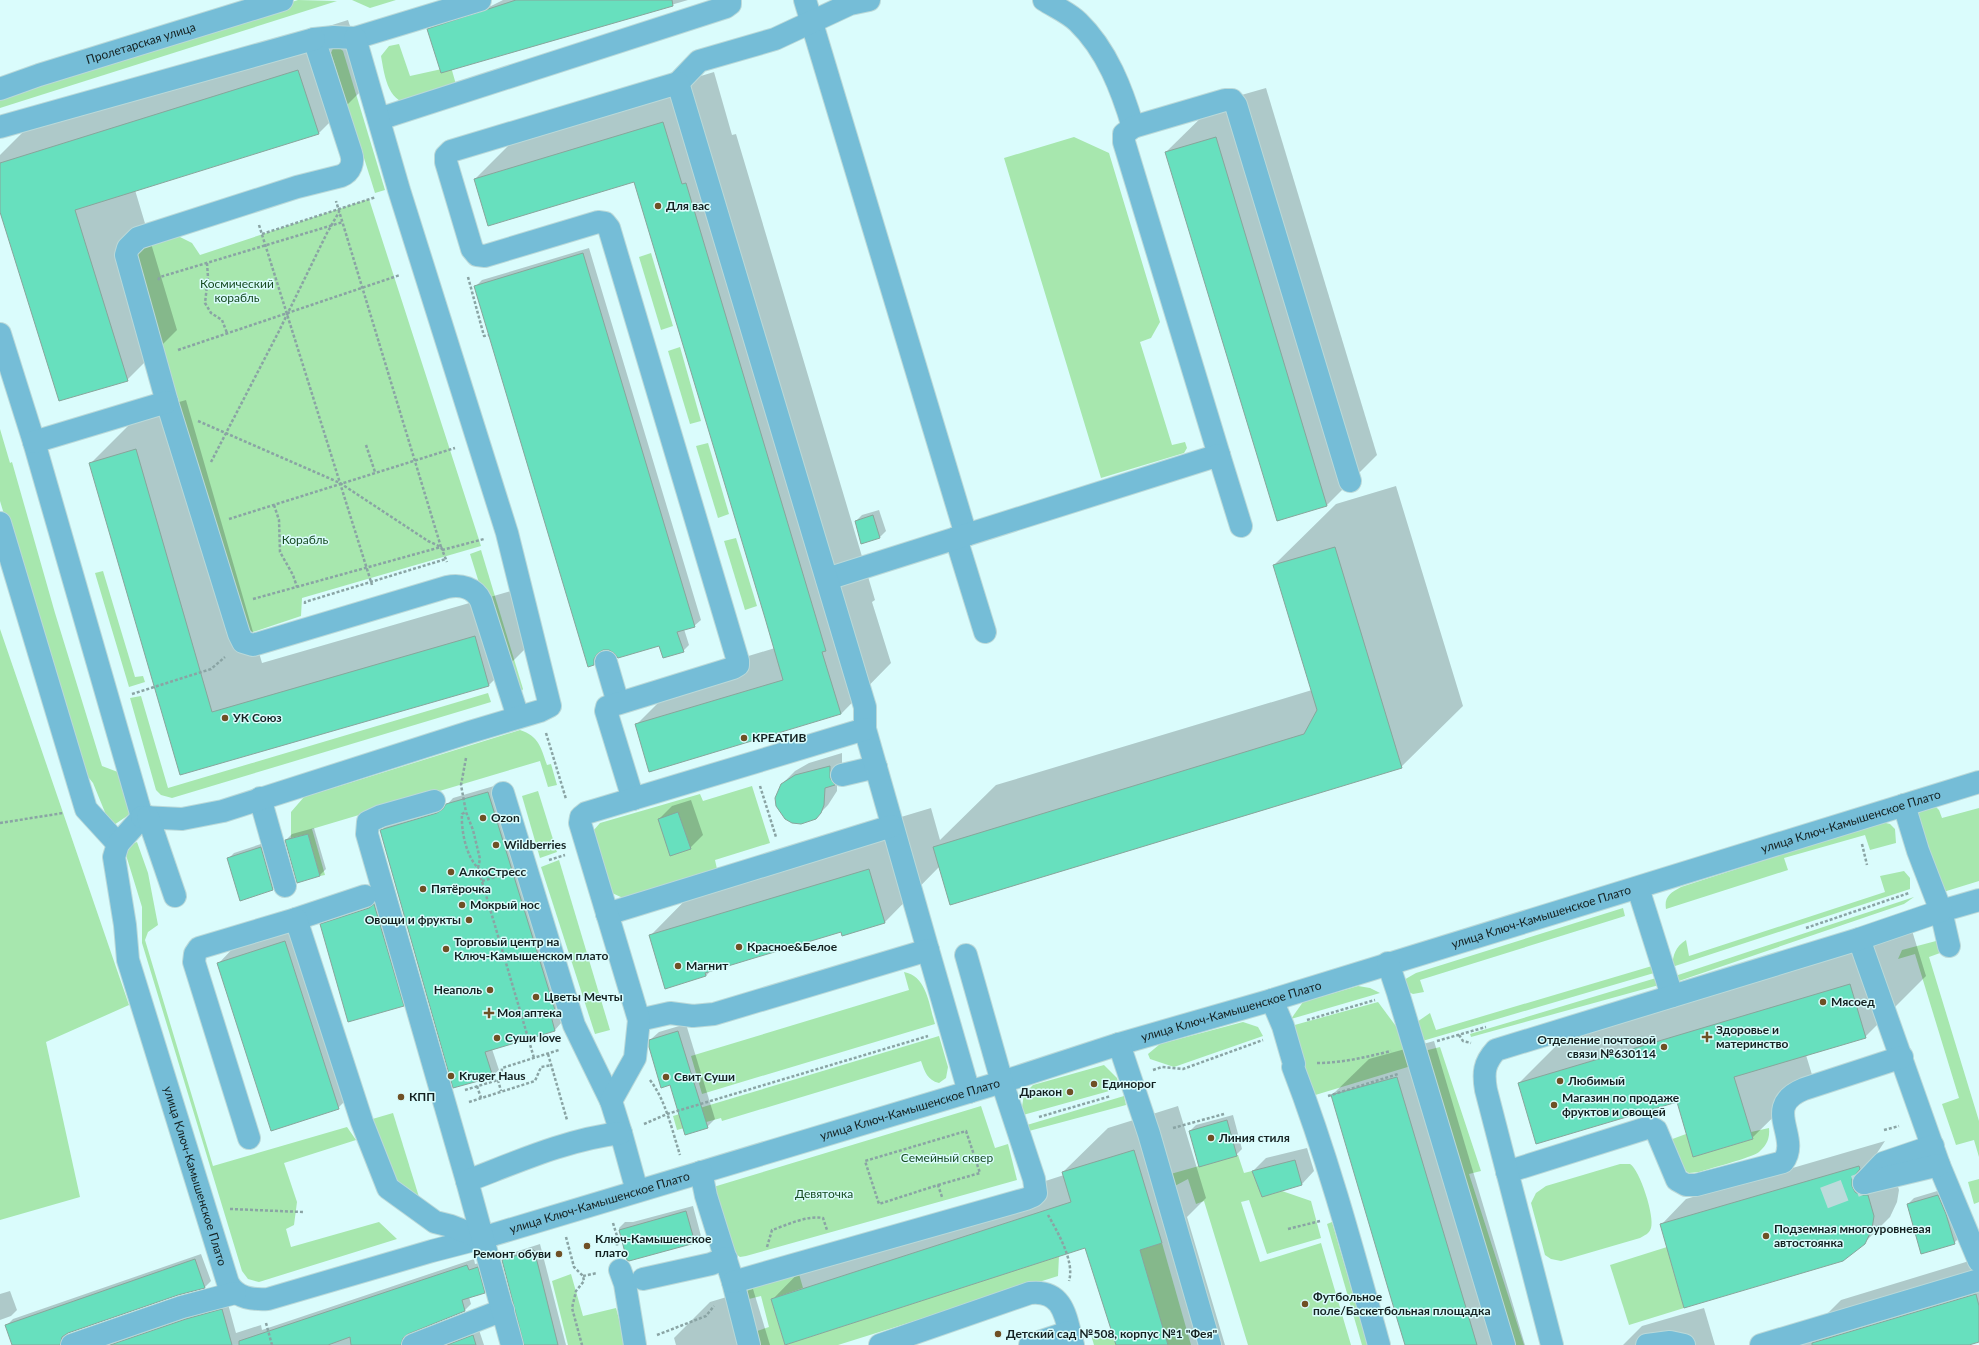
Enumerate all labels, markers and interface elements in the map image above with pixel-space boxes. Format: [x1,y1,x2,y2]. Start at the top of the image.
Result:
street label: Пролетарская улица [84,19,197,67]
place label: Для вас [666,198,710,213]
marker: Для вас [653,201,663,211]
park label: Космический корабль [200,276,274,305]
park label: Корабль [282,532,329,547]
place label: УК Союз [232,710,282,725]
marker: УК Союз [220,713,230,723]
place label: КРЕАТИВ [752,730,807,745]
marker: КРЕАТИВ [739,733,749,743]
street label: улица Ключ-Камышенское Плато [1759,786,1943,856]
place label: Ozon [491,810,520,825]
marker: Ozon [478,813,488,823]
place label: Wildberries [504,837,566,852]
marker: Wildberries [491,840,501,850]
place label: АлкоСтресс [458,864,527,879]
marker: АлкоСтресс [446,867,456,877]
place label: Пятёрочка [431,881,491,896]
street label: улица Ключ-Камышенское Плато [1449,882,1633,951]
marker: Пятёрочка [418,884,428,894]
place label: Мокрый нос [470,897,540,912]
marker: Мокрый нос [457,900,467,910]
place label: Овощи и фрукты [365,912,461,927]
marker: Овощи и фрукты [464,915,474,925]
place label: Торговый центр на Ключ-Камышенском плато [454,934,608,963]
place label: Красное&Белое [747,939,838,954]
marker: Красное&Белое [734,942,744,952]
marker: Торговый центр на Ключ-Камышенском плато [441,944,451,954]
place label: Магнит [686,958,729,973]
marker: Магнит [673,961,683,971]
street label: улица Ключ-Камышенское Плато [1139,977,1323,1044]
place label: Неаполь [434,982,482,997]
marker: Неаполь [485,985,495,995]
place label: Цветы Мечты [544,989,623,1004]
marker: Цветы Мечты [531,992,541,1002]
place label: Мясоед [1831,994,1875,1009]
marker: Мясоед [1818,997,1828,1007]
place label: Моя аптека [497,1005,562,1020]
marker: Моя аптека [484,1008,494,1018]
place label: Здоровье и материнство [1716,1022,1789,1051]
place label: Суши love [505,1030,562,1045]
marker: Здоровье и материнство [1701,1031,1713,1043]
place label: Отделение почтовой связи №630114 [1537,1032,1656,1061]
marker: Суши love [492,1033,502,1043]
marker: Отделение почтовой связи №630114 [1659,1042,1669,1052]
place label: Kruger Haus [459,1068,525,1083]
place label: Свит Суши [674,1069,735,1084]
marker: Kruger Haus [446,1071,456,1081]
marker: Свит Суши [661,1072,671,1082]
place label: Любимый [1567,1073,1625,1088]
street label: улица Ключ-Камышенское Плато [818,1075,1002,1143]
place label: Единорог [1102,1076,1156,1091]
marker: Любимый [1555,1076,1565,1086]
marker: Единорог [1089,1079,1099,1089]
street label: улица Ключ-Камышенское Плато [161,1084,230,1268]
place label: Дракон [1019,1084,1062,1099]
marker: Дракон [1065,1087,1075,1097]
place label: КПП [409,1089,435,1104]
place label: Магазин по продаже фруктов и овощей [1562,1090,1680,1119]
marker: КПП [396,1092,406,1102]
marker: Магазин по продаже фруктов и овощей [1549,1100,1559,1110]
place label: Линия стиля [1218,1130,1290,1145]
marker: Линия стиля [1206,1133,1216,1143]
park label: Семейный сквер [901,1150,993,1165]
street label: улица Ключ-Камышенское Плато [508,1168,692,1236]
park label: Девяточка [795,1186,853,1201]
place label: Подземная многоуровневая автостоянка [1774,1221,1931,1250]
place label: Ключ-Камышенское плато [595,1231,712,1260]
marker: Подземная многоуровневая автостоянка [1761,1231,1771,1241]
marker: Ключ-Камышенское плато [582,1241,592,1251]
place label: Ремонт обуви [473,1246,551,1261]
marker: Ремонт обуви [554,1249,564,1259]
place label: Футбольное поле/Баскетбольная площадка [1313,1289,1491,1318]
marker: Футбольное поле/Баскетбольная площадка [1300,1299,1310,1309]
place label: Детский сад №508, корпус №1 "Фея" [1006,1326,1218,1341]
marker: Детский сад №508, корпус №1 "Фея" [993,1329,1003,1339]

